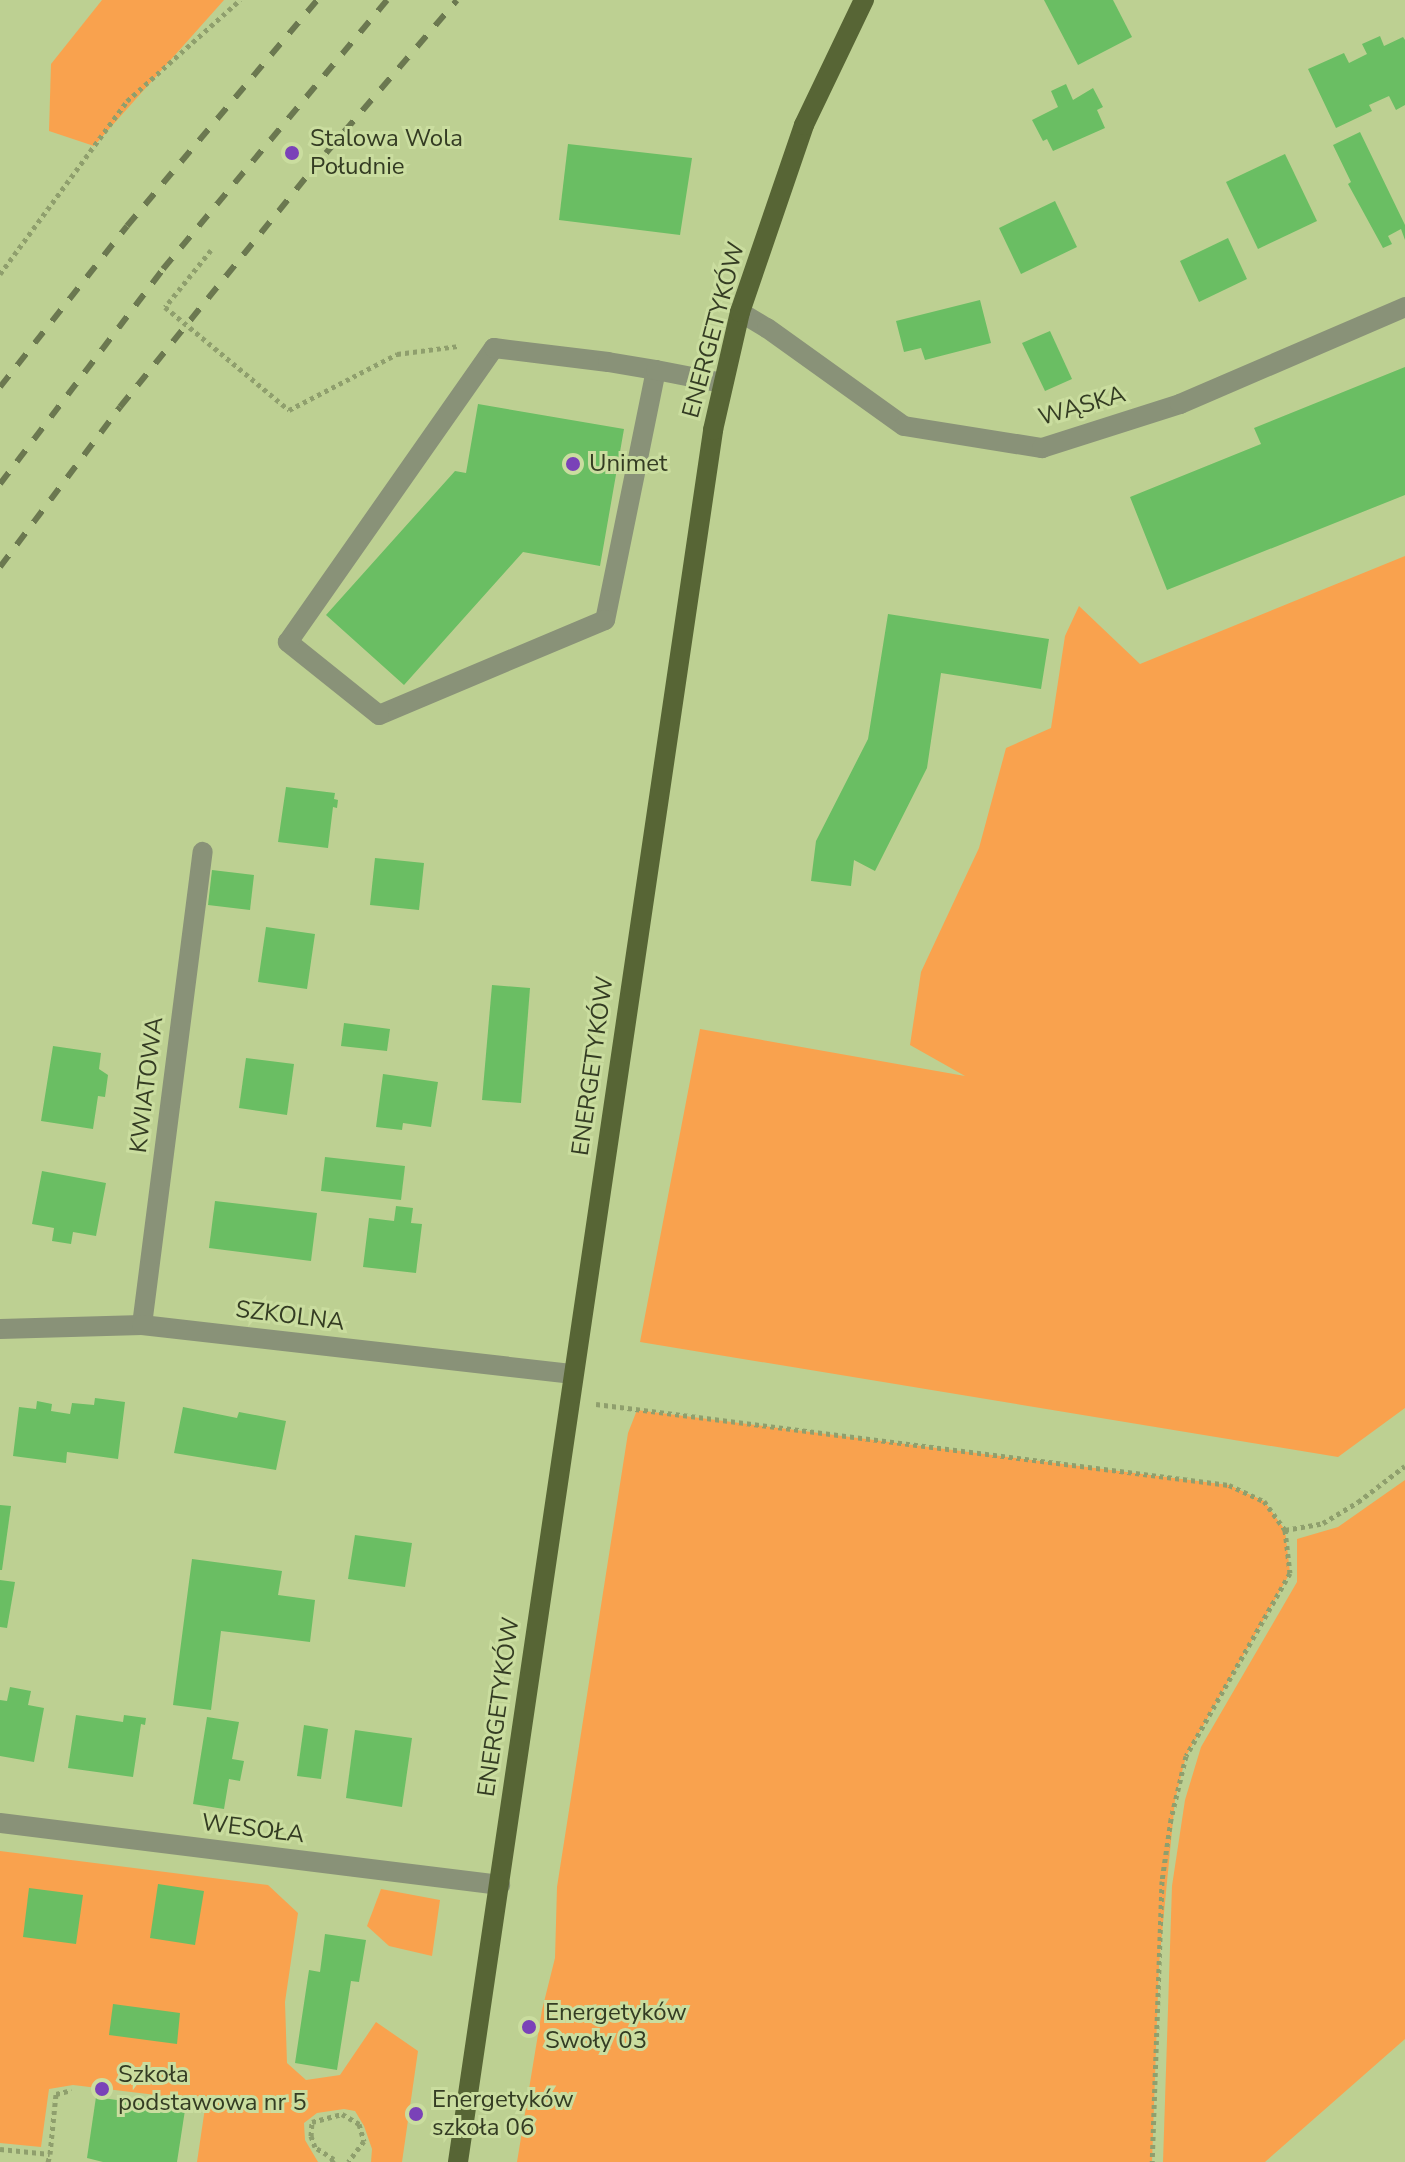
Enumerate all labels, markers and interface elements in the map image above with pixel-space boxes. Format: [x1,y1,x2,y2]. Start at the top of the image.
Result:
place label: Stalowa Wola Południe [310,125,463,181]
marker: Stalowa Wola Południe [281,142,303,164]
street label: ENERGETYKÓW [677,239,751,421]
street label: WĄSKA [1035,380,1129,432]
place label: Unimet [589,450,667,478]
marker: Unimet [564,455,582,473]
street label: ENERGETYKÓW [566,974,620,1158]
street label: KWIATOWA [124,1015,170,1155]
street label: SZKOLNA [234,1295,346,1337]
street label: ENERGETYKÓW [472,1615,526,1799]
street label: WESOŁA [200,1808,306,1850]
place label: Energetyków Swoły 03 [545,1999,687,2055]
marker: Energetyków Swoły 03 [520,2018,538,2036]
place label: Szkoła podstawowa nr 5 [118,2061,307,2117]
marker: Szkoła podstawowa nr 5 [93,2080,111,2098]
place label: Energetyków szkoła 06 [432,2086,574,2142]
marker: Energetyków szkoła 06 [407,2105,425,2123]

